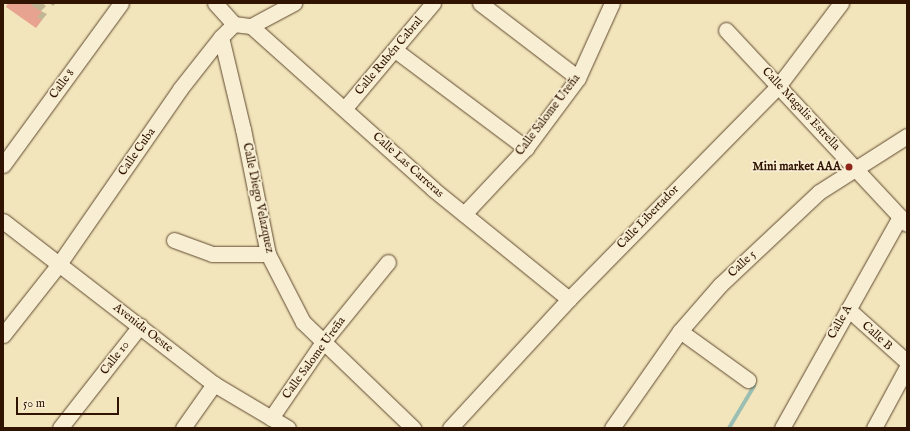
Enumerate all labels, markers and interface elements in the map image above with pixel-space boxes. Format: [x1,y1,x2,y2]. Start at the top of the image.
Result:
street label: Calle Rubén Cabral [352,14,426,98]
street label: Calle Magalis Estrella [759,65,843,153]
street label: Calle 8 [46,66,78,102]
street label: Calle Salome Ureña [513,71,583,159]
street label: Calle Cuba [115,125,159,179]
street label: Calle Las Carreras [369,129,447,201]
street label: Calle Diego Velazquez [239,142,277,254]
place label: Mini market AAA [753,160,841,174]
marker: Mini market AAA [844,162,854,172]
street label: Calle Libertador [614,182,682,252]
street label: Calle 5 [725,248,759,280]
street label: Avenida Oeste [110,300,176,356]
street label: Calle A [825,303,855,341]
street label: Calle Salome Ureña [279,314,349,402]
street label: Calle B [859,318,895,354]
street label: Calle 10 [97,338,133,378]
scale bar [18,389,121,415]
text: 50 m [23,396,45,411]

